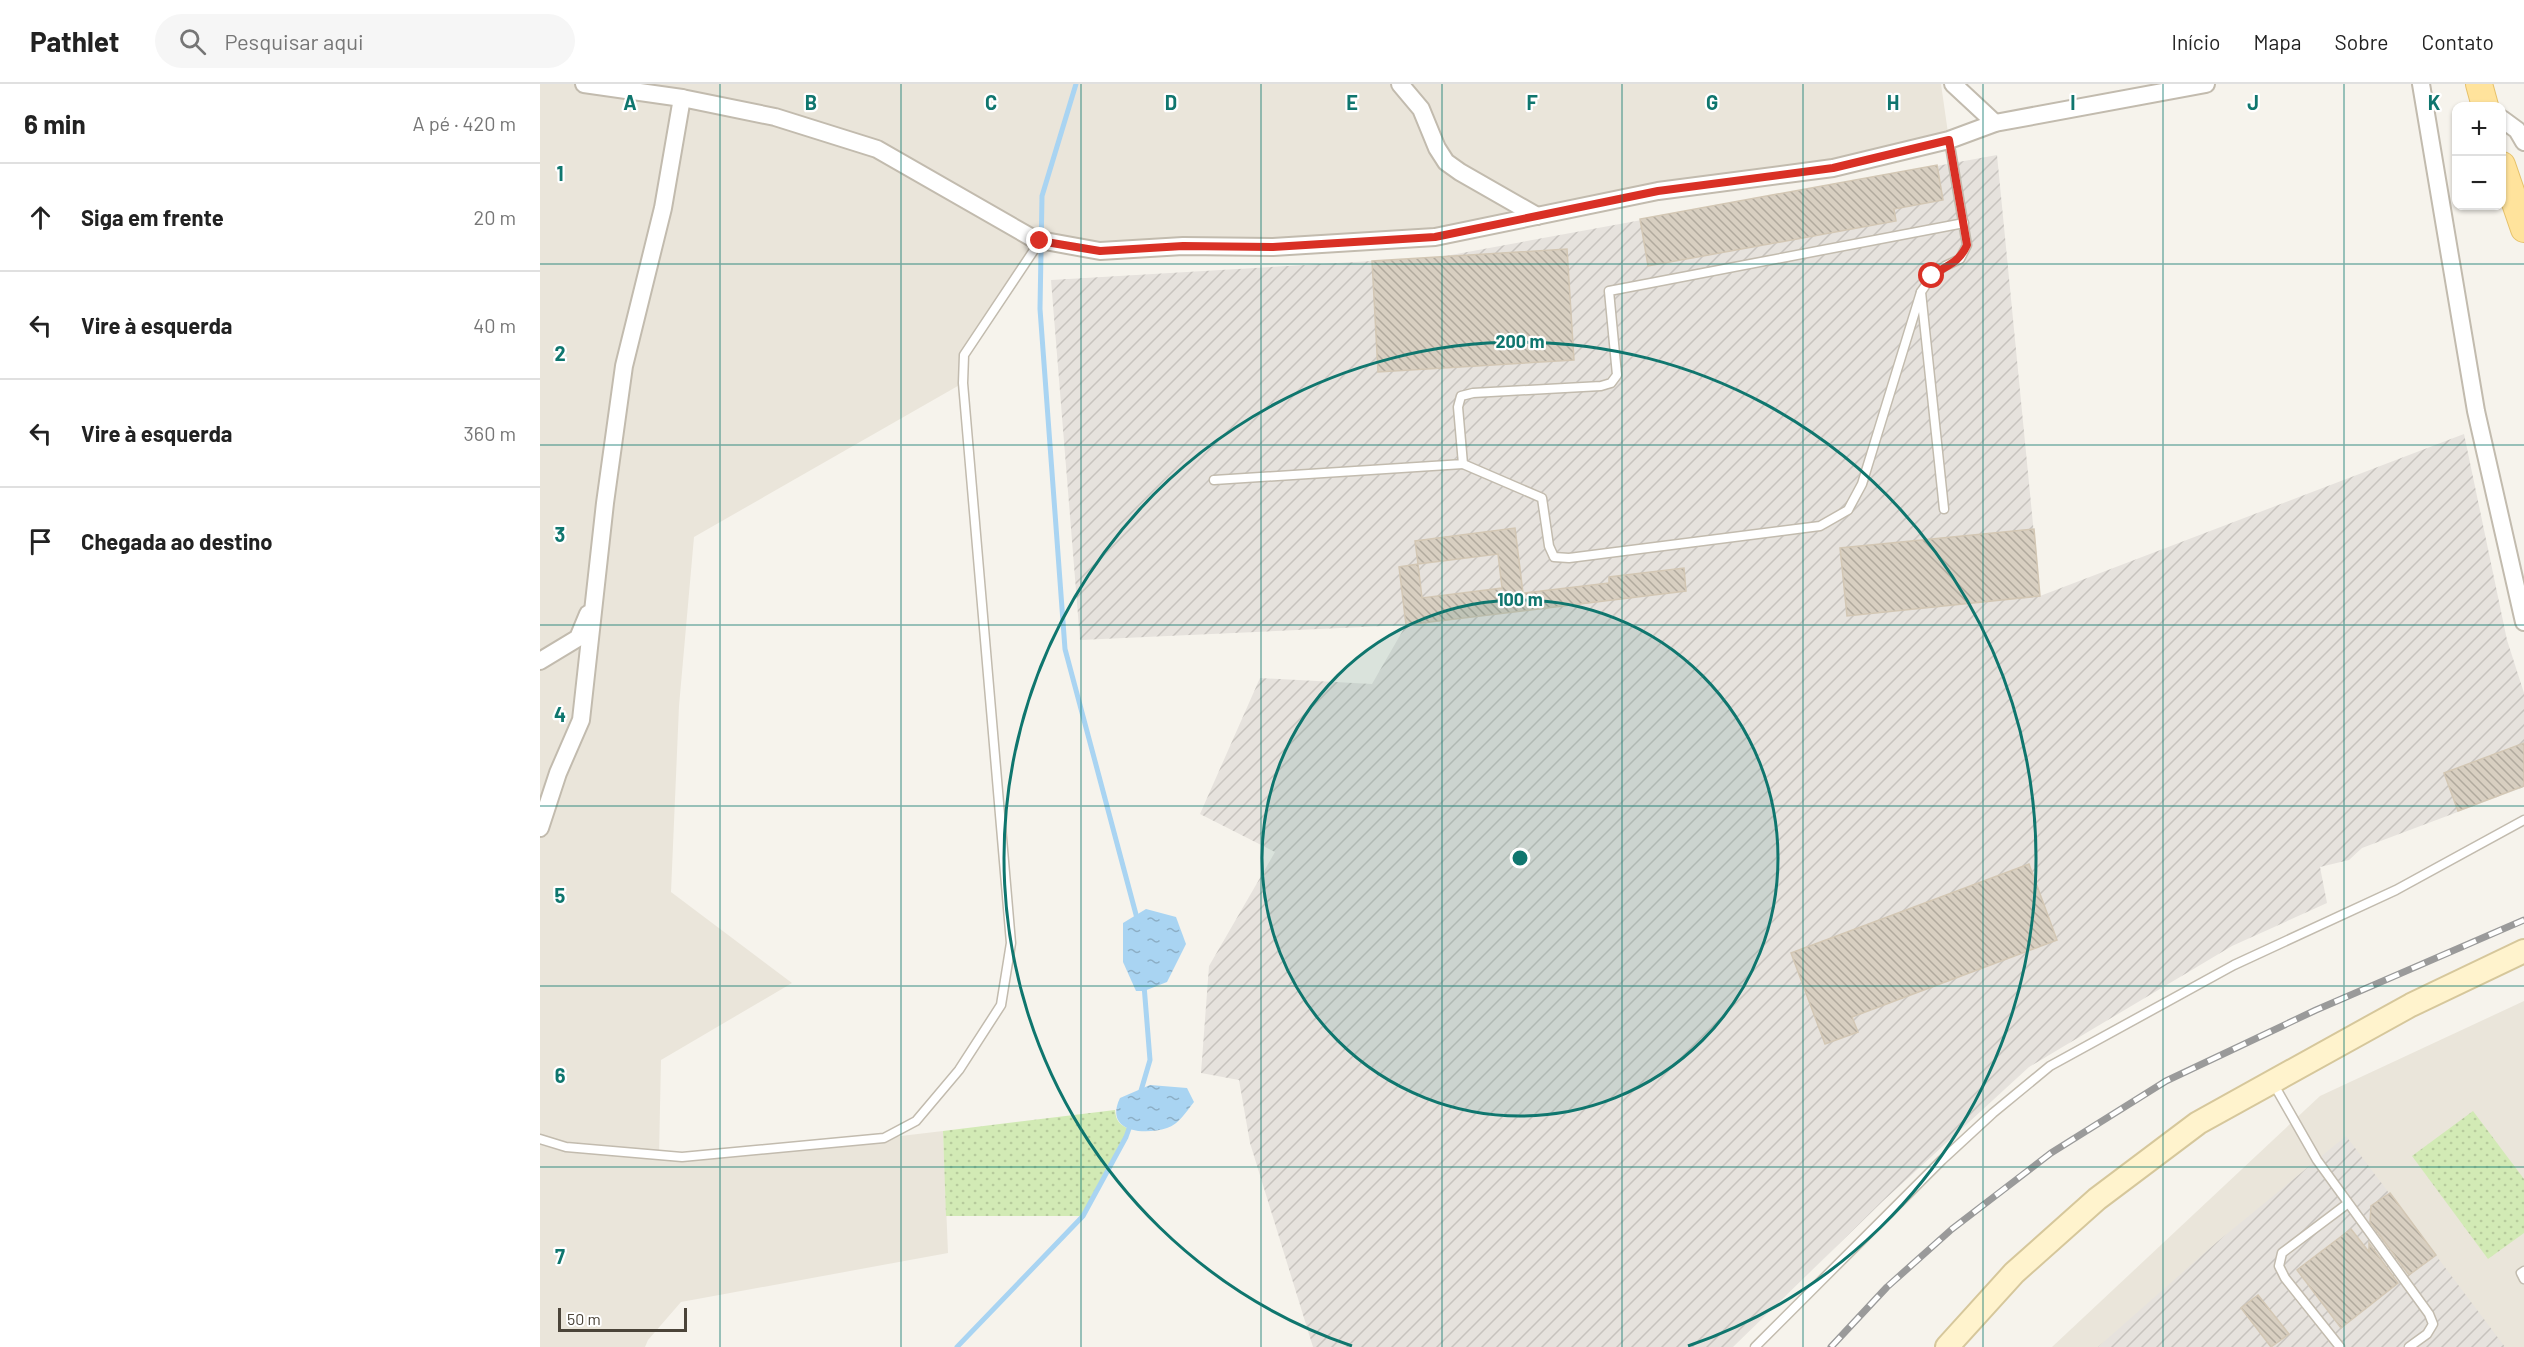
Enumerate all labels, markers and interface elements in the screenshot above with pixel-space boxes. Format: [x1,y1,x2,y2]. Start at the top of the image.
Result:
search box [155,14,575,68]
text: Pathlet [30,24,119,58]
icon: search [176,25,209,58]
text: Pesquisar aqui [224,28,364,54]
text: Início [2172,29,2220,54]
text: Mapa [2253,29,2302,54]
text: Sobre [2335,29,2388,54]
text: Contato [2421,29,2494,54]
text: A [623,90,637,114]
text: B [805,90,817,114]
text: C [985,90,997,114]
text: D [1165,90,1177,114]
text: E [1346,90,1358,114]
text: F [1526,90,1538,114]
text: G [1706,90,1718,114]
text: H [1887,90,1899,114]
text: I [2070,90,2076,114]
text: J [2247,90,2259,114]
text: K [2428,90,2441,114]
map controls [2452,102,2506,210]
button: + [2452,102,2506,156]
text: 6 min [24,108,86,139]
text: A pé · 420 m [413,111,516,135]
button: − [2452,156,2506,210]
text: 1 [556,161,564,185]
icon: ahead [24,201,57,234]
text: Siga em frente [81,204,224,230]
text: 20 m [473,205,516,229]
route end [1026,227,1052,253]
route start [1918,262,1944,288]
icon: left [24,309,57,342]
text: Vire à esquerda [81,312,232,338]
text: 40 m [473,313,516,337]
text: 200 m [1495,330,1545,352]
text: 2 [554,341,566,365]
icon: left [24,417,57,450]
text: Vire à esquerda [81,420,232,446]
text: 360 m [464,421,516,445]
text: 3 [555,522,565,546]
icon: arrive [24,525,57,558]
text: Chegada ao destino [81,528,272,554]
text: 100 m [1497,588,1543,610]
text: 4 [554,702,566,726]
centre of rings [1510,848,1530,868]
text: 5 [555,883,566,907]
text: 6 [555,1063,566,1087]
text: 7 [555,1244,565,1268]
scale bar [558,1305,687,1332]
text: 50 m [567,1309,601,1328]

